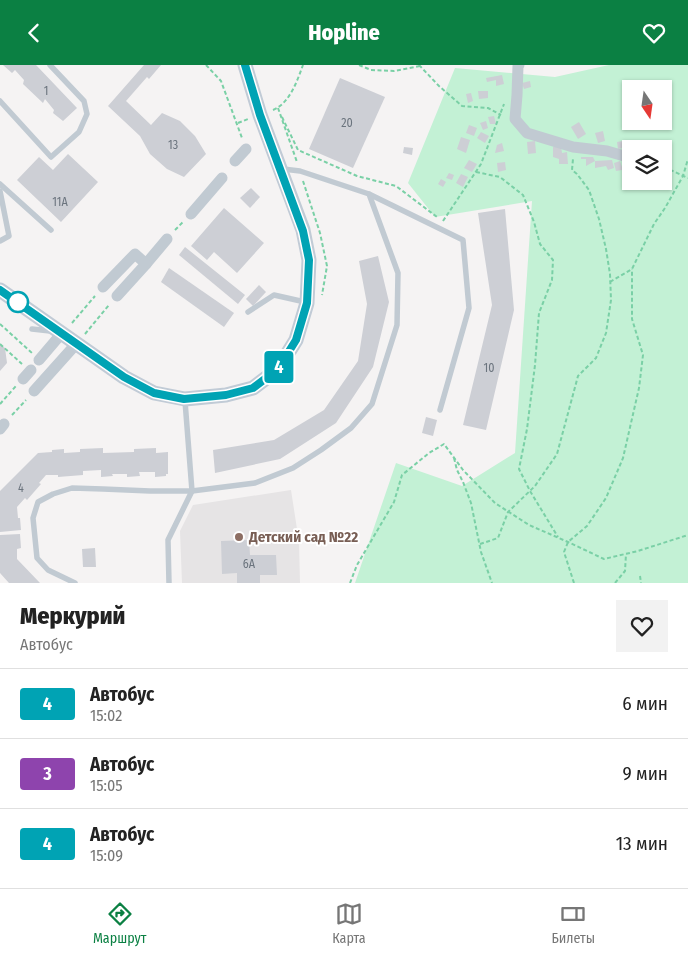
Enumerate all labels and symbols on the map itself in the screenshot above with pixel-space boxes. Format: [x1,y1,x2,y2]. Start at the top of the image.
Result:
north arrow [622,80,672,130]
house number: 1 [44,84,48,98]
house number: 20 [341,116,353,130]
house number: 13 [168,138,178,152]
house number: 11А [52,195,68,209]
unlabelled marker [7,291,29,313]
line badge: 4 [263,351,295,383]
house number: 10 [484,361,494,375]
house number: 4 [18,481,24,495]
place label: Детский сад №22 [248,528,358,546]
marker: Детский сад №22 [233,531,245,543]
house number: 6А [243,557,256,571]

